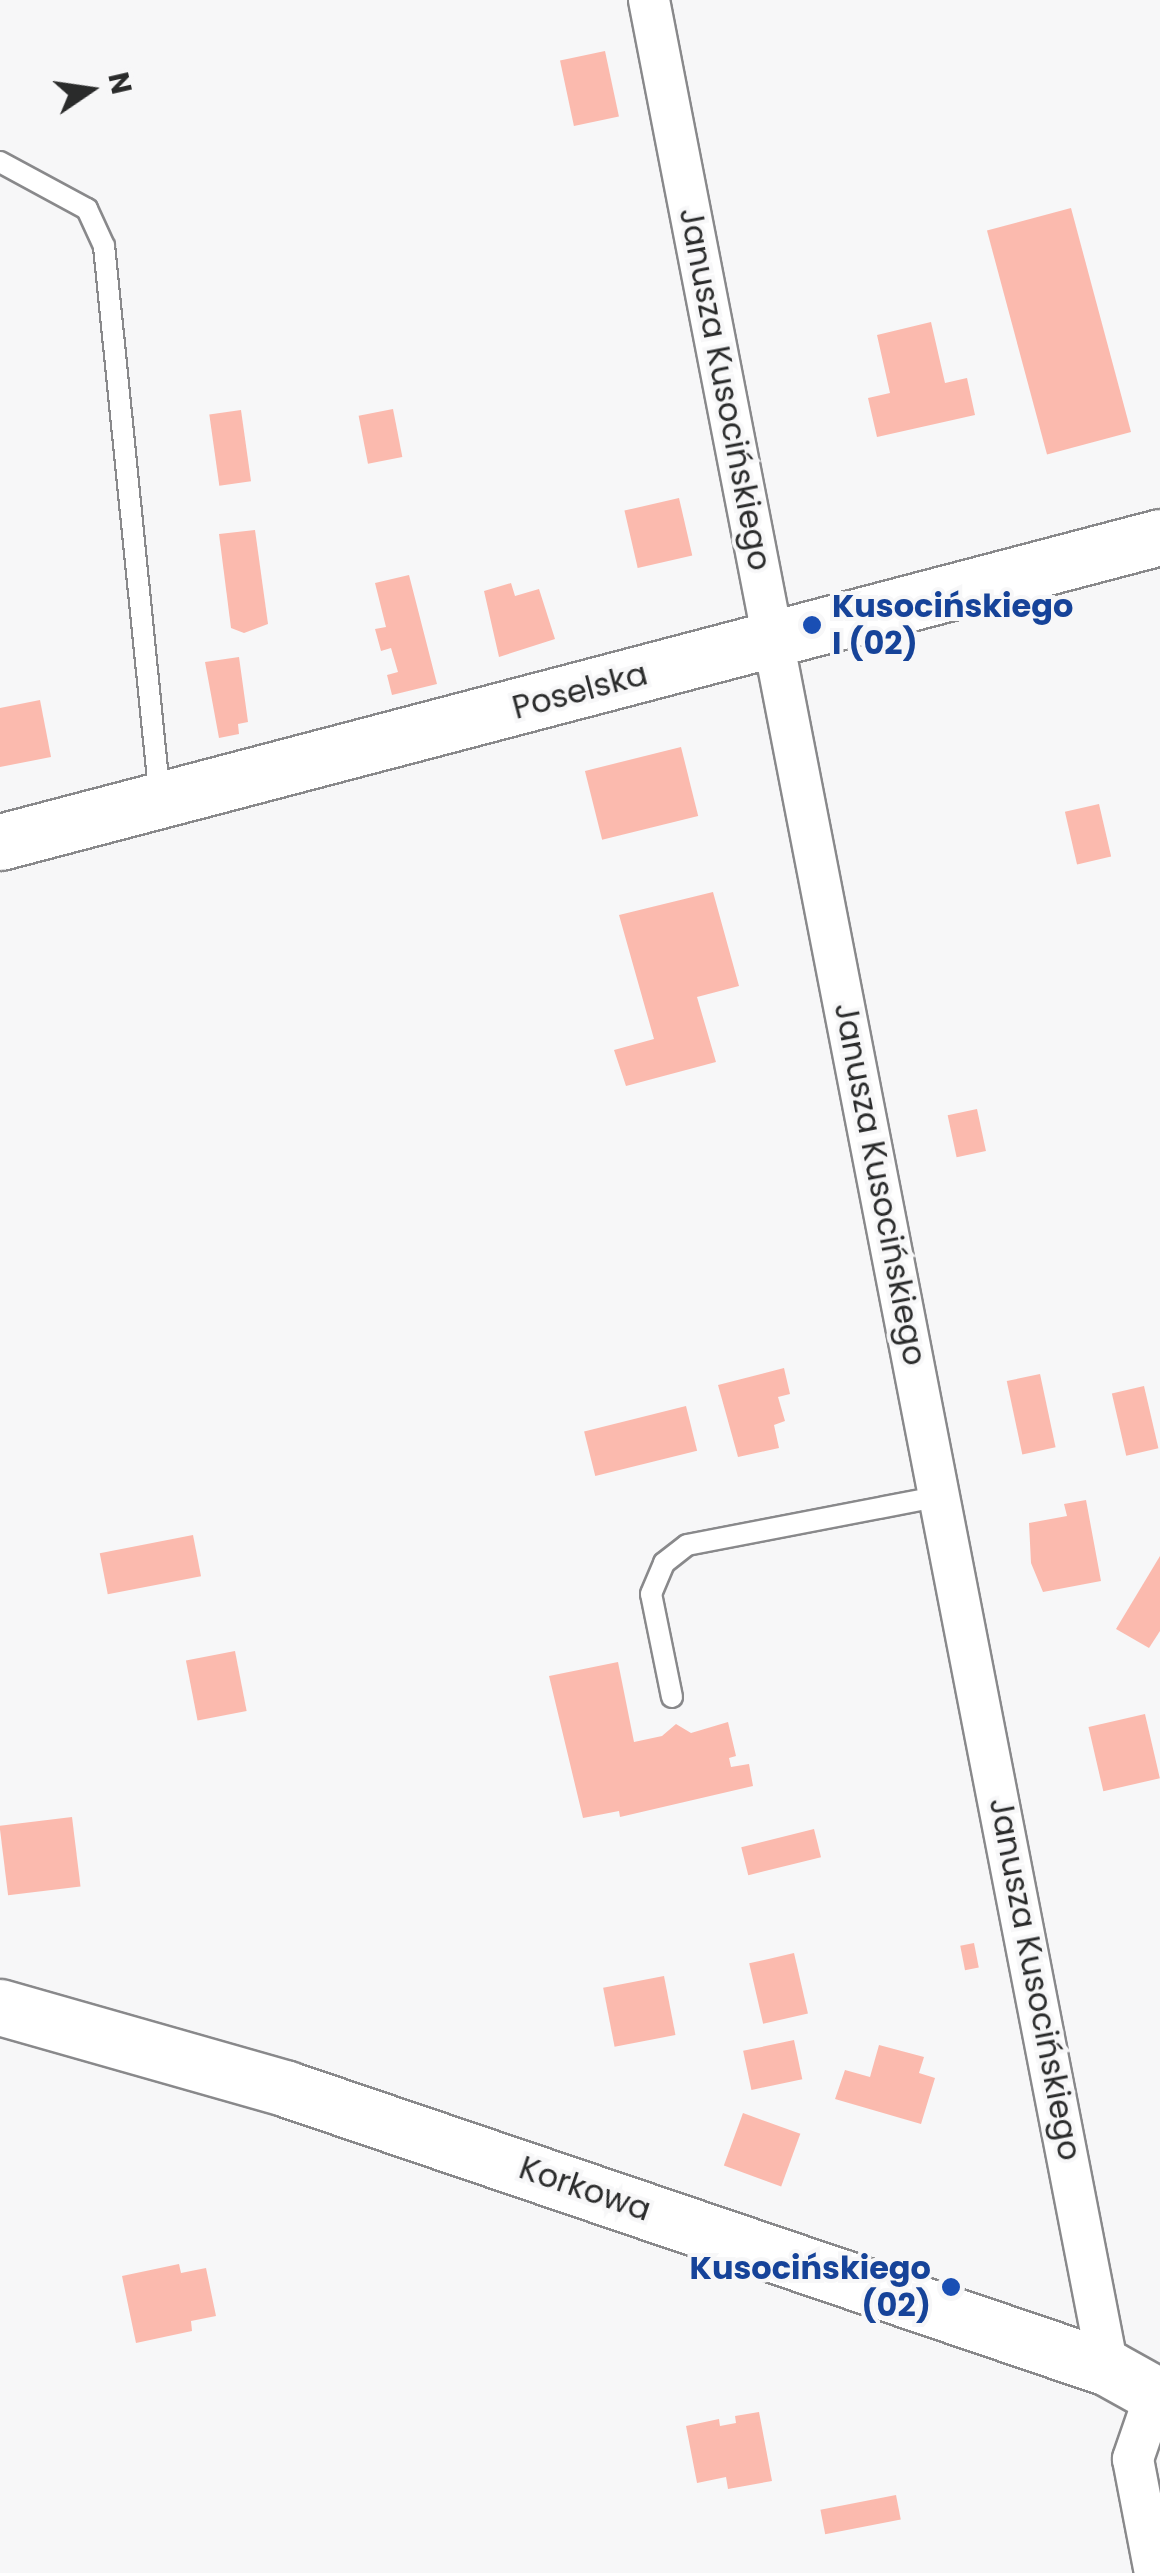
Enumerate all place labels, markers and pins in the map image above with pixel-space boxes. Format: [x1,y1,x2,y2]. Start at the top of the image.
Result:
place label: Kusocińskiego I (02) [832,588,1073,663]
marker: Kusocińskiego I (02) [801,614,823,636]
place label: Kusocińskiego (02) [690,2250,931,2325]
marker: Kusocińskiego (02) [940,2276,962,2298]

